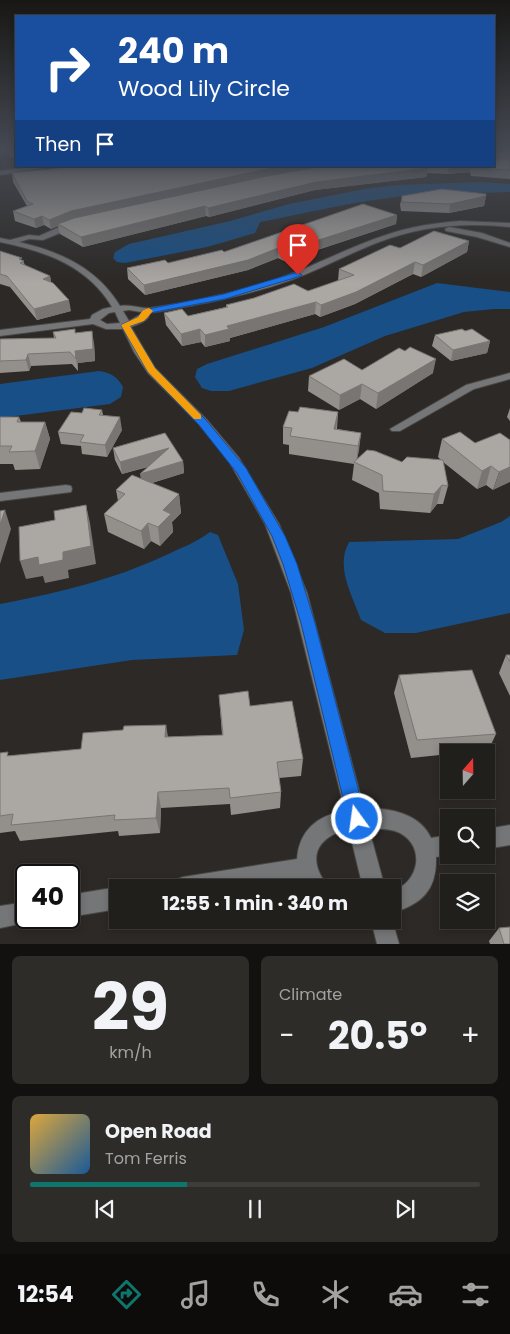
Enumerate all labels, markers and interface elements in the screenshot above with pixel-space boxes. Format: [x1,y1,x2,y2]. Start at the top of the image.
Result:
text: 240 m [118,26,229,75]
icon: right [35,35,100,100]
text: Wood Lily Circle [118,73,290,104]
icon: arrive [91,130,119,158]
text: Then [35,131,81,158]
pin [277,224,319,275]
icon: arrive [284,231,312,259]
north arrow [440,744,495,799]
map controls [440,744,495,929]
position arrow [330,792,382,844]
button: search [440,809,495,864]
speed limit sign: 40 [15,864,80,929]
button: layers [440,874,495,929]
text: 12:55 · 1 min · 340 m [162,890,348,917]
text: 29 [92,962,169,1053]
text: Climate [279,983,342,1006]
text: 20.5° [328,1009,427,1062]
text: − [279,1016,294,1055]
text: + [461,1016,480,1055]
text: km/h [109,1041,152,1064]
text: Open Road [105,1118,212,1145]
text: Tom Ferris [105,1147,187,1170]
icon: previous [91,1195,119,1223]
icon: pause [241,1195,269,1223]
icon: next [391,1195,419,1223]
icon: directions [109,1277,144,1312]
icon: music [178,1277,213,1312]
icon: phone [248,1277,283,1312]
icon: climate [318,1277,353,1312]
icon: car [388,1277,423,1312]
icon: filters [458,1277,493,1312]
text: 12:54 [17,1279,74,1310]

